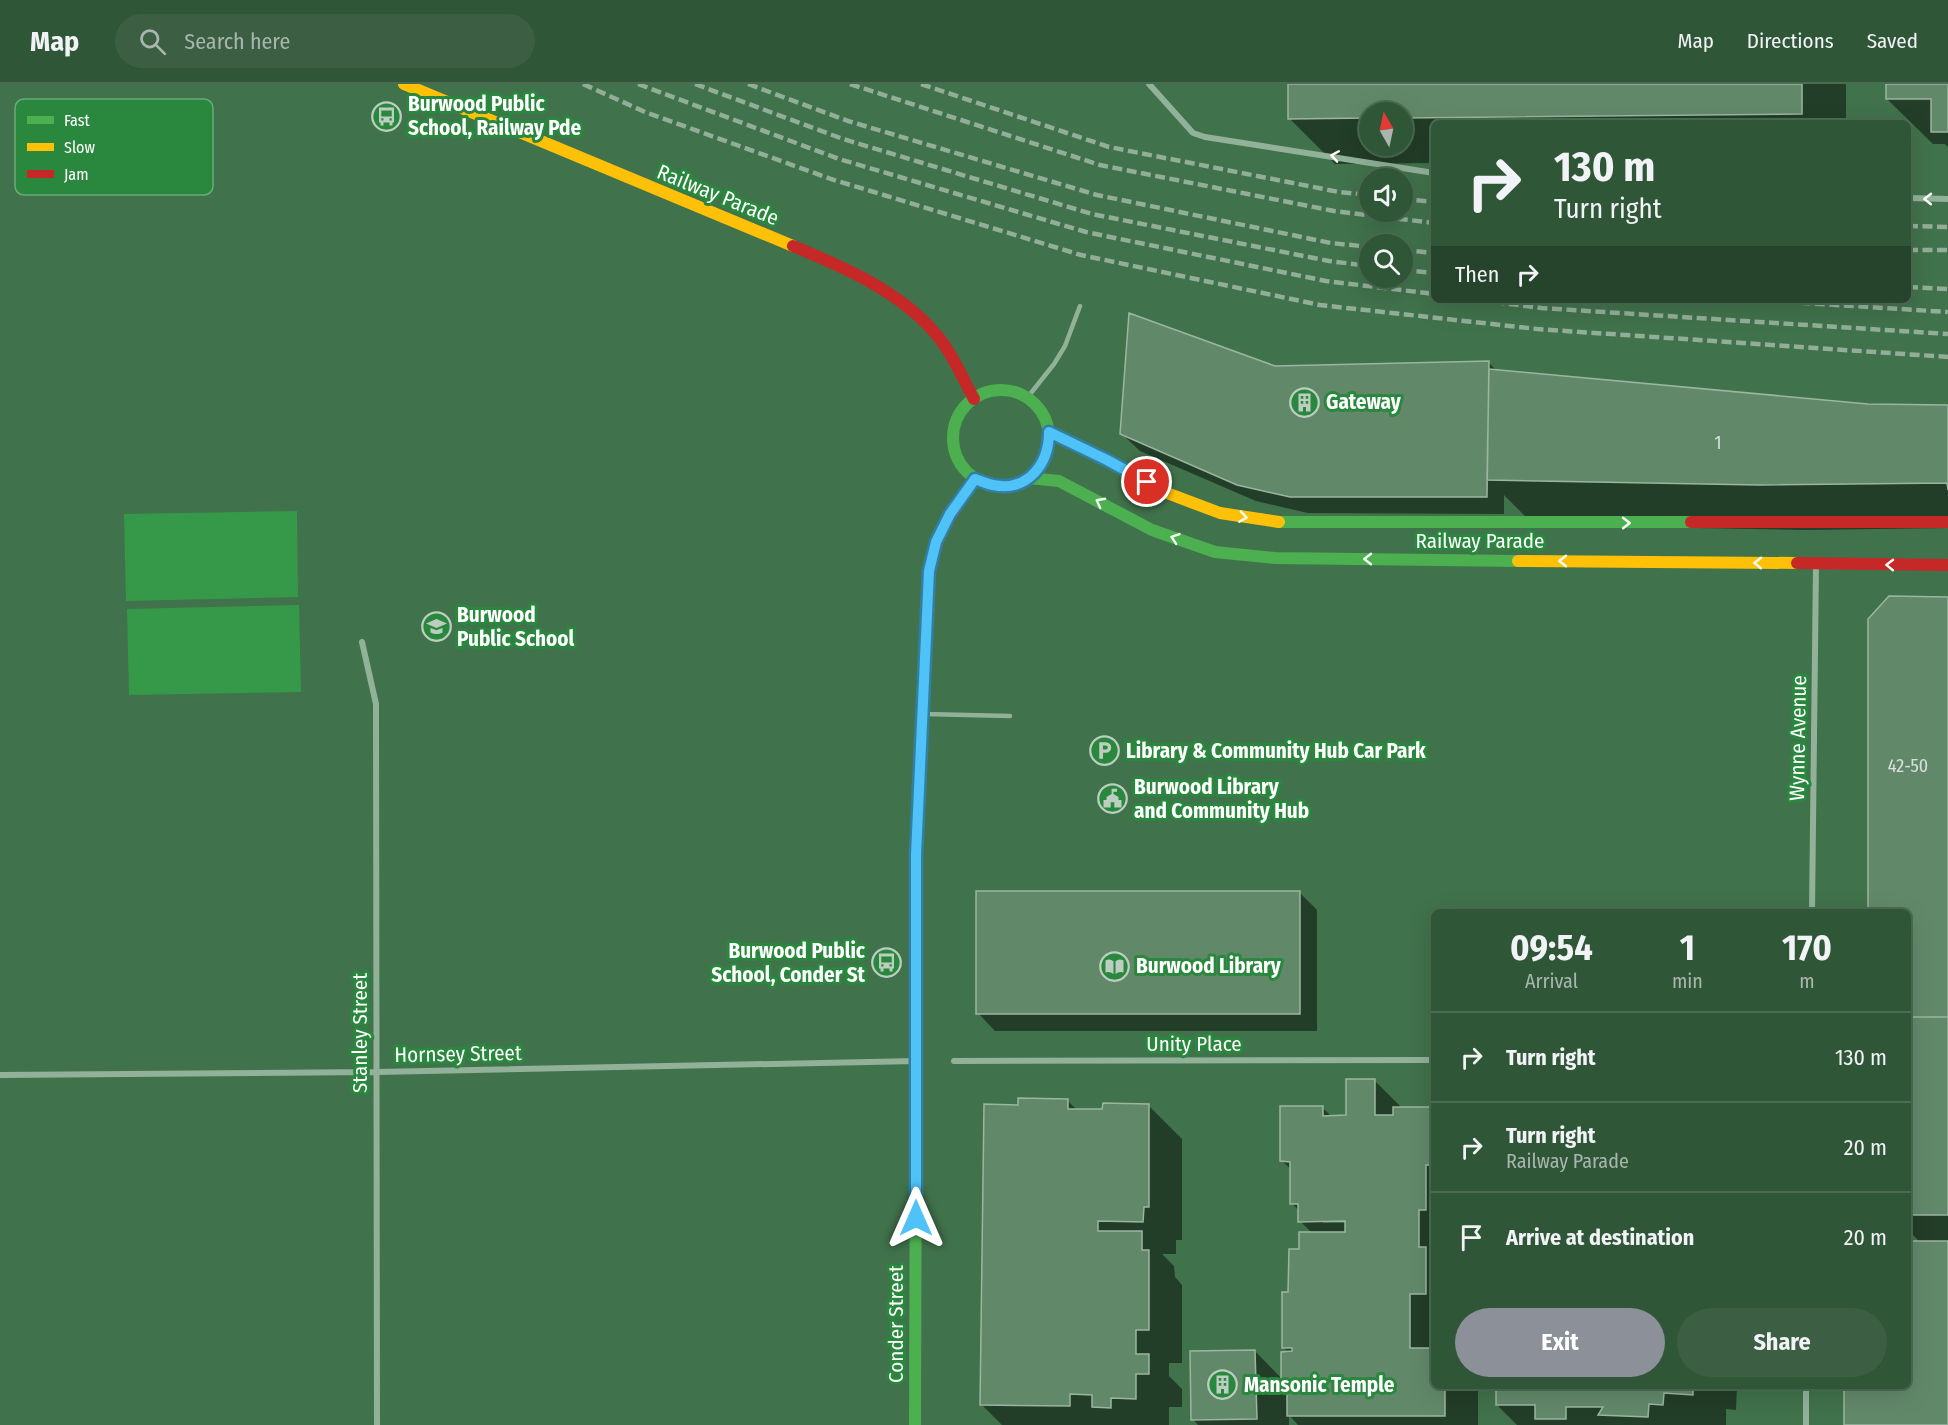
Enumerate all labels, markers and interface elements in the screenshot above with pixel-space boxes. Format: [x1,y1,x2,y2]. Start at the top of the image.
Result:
search box [115,14,535,68]
text: Map [30,25,79,58]
icon: search [136,25,169,58]
text: Search here [184,28,290,55]
text: Map [1677,28,1714,54]
text: Directions [1747,28,1834,54]
text: Saved [1867,28,1918,54]
place label: Burwood Public School, Railway Pde [408,91,582,141]
legend [15,99,213,195]
bus stop icon: Burwood Public School, Railway Pde [371,100,403,132]
north arrow [1359,102,1413,156]
map controls [1359,102,1413,288]
text: Fast [64,111,91,130]
text: Slow [64,138,95,157]
text: 130 m [1554,142,1655,192]
icon: right [1455,144,1533,222]
one-way arrow [1330,151,1339,163]
street label: Railway Parade [653,159,783,231]
text: Jam [64,165,89,184]
button: sound [1359,168,1413,222]
one-way arrow [1923,192,1932,205]
text: Turn right [1554,193,1662,225]
button: search [1359,234,1413,288]
icon: right [1511,258,1544,291]
text: Then [1455,261,1499,288]
building icon: Gateway [1289,386,1321,418]
place label: Gateway [1326,389,1402,415]
house number: 1 [1714,432,1722,454]
pin [1121,456,1172,507]
icon: arrive [1130,465,1163,498]
one-way arrow [1095,498,1106,510]
one-way arrow [1238,510,1247,522]
one-way arrow [1622,517,1631,529]
street label: Railway Parade [1416,528,1544,554]
one-way arrow [1170,532,1181,545]
one-way arrow [1363,553,1372,565]
one-way arrow [1558,555,1567,567]
one-way arrow [1753,556,1762,569]
one-way arrow [1885,559,1894,571]
place label: Burwood Public School [457,602,574,652]
school or university icon: Burwood Public School [420,611,452,643]
street label: Wynne Avenue [1784,675,1812,801]
parking icon: Library & Community Hub Car Park [1089,735,1121,767]
place label: Library & Community Hub Car Park [1126,738,1426,764]
house number: 42-50 [1888,755,1928,777]
place label: Burwood Library and Community Hub [1134,774,1309,824]
public building icon: Burwood Library and Community Hub [1097,783,1129,815]
text: 09:54 [1510,926,1593,970]
text: 1 [1680,926,1695,970]
text: 170 [1782,926,1832,970]
place label: Burwood Public School, Conder St [711,938,866,988]
bus stop icon: Burwood Public School, Conder St [870,947,902,979]
library icon: Burwood Library [1099,950,1131,982]
place label: Burwood Library [1136,953,1282,979]
text: Arrival [1525,969,1578,993]
text: min [1672,969,1703,993]
text: m [1799,969,1815,993]
street label: Stanley Street [347,973,373,1093]
street label: Unity Place [1146,1031,1242,1057]
street label: Hornsey Street [394,1040,522,1068]
icon: right [1455,1041,1488,1074]
text: Turn right [1506,1044,1595,1071]
text: 130 m [1835,1044,1887,1071]
text: Turn right [1506,1122,1595,1149]
icon: right [1455,1131,1488,1164]
text: 20 m [1844,1134,1887,1161]
text: Railway Parade [1506,1149,1629,1173]
position arrow [884,1186,948,1250]
icon: arrive [1455,1221,1488,1254]
text: Arrive at destination [1506,1224,1694,1251]
text: 20 m [1844,1224,1887,1251]
street label: Conder Street [883,1265,909,1383]
button: Exit [1455,1308,1665,1377]
button: Share [1677,1308,1887,1377]
building icon: Mansonic Temple [1207,1369,1239,1401]
place label: Mansonic Temple [1244,1372,1395,1398]

